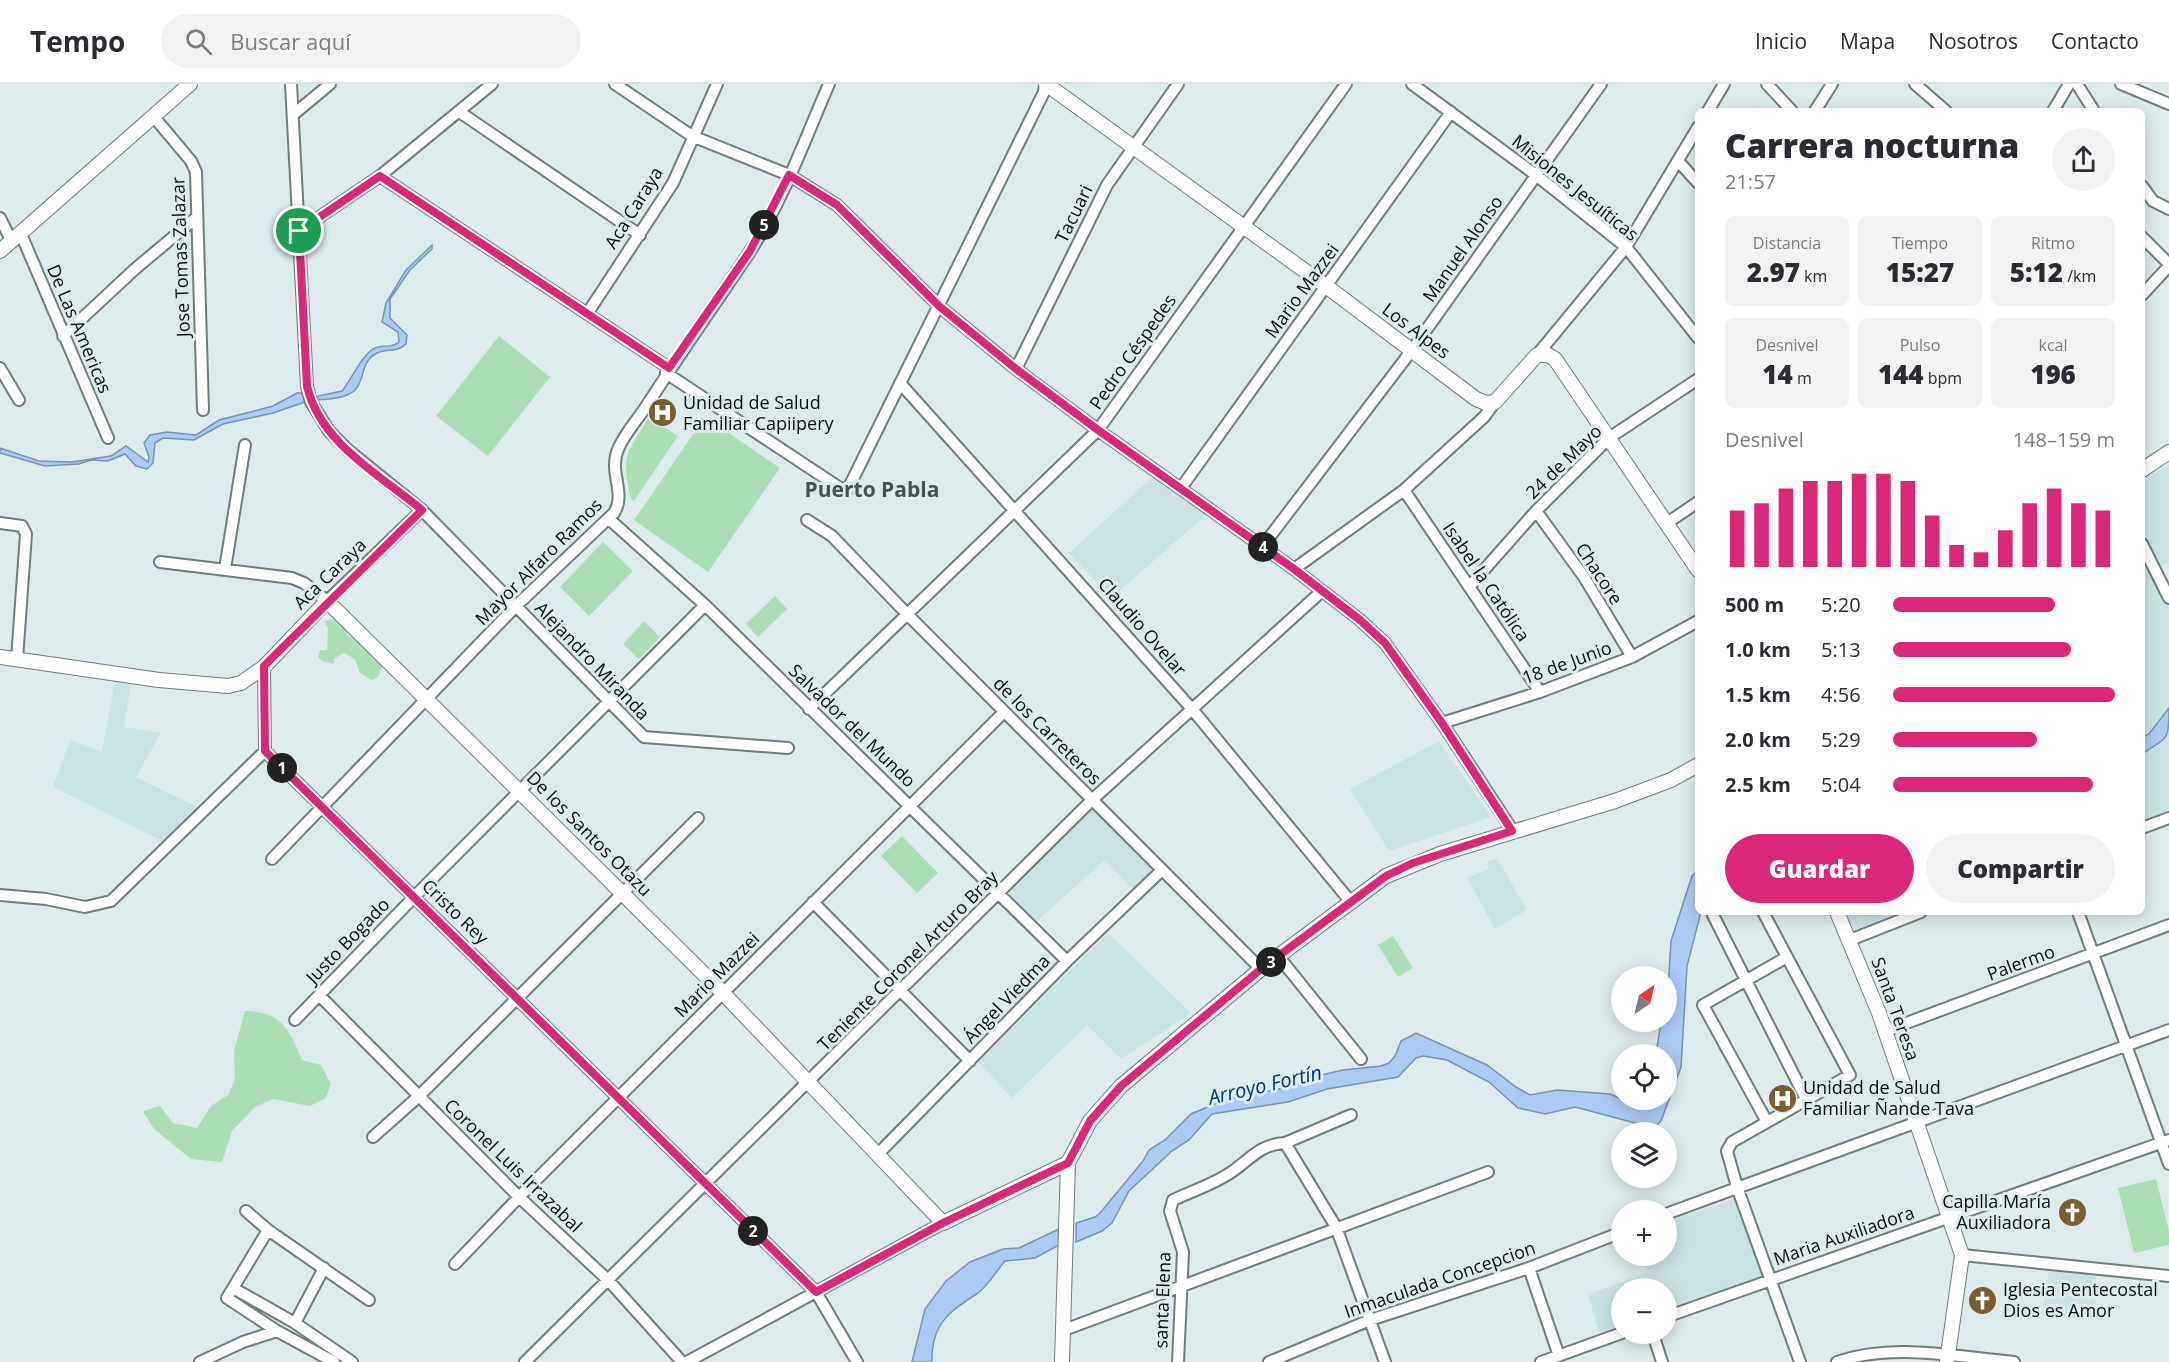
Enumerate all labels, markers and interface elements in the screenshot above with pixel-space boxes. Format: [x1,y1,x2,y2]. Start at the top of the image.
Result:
search box [161,14,581,68]
text: Tempo [30,22,125,60]
icon: search [182,25,215,58]
text: Buscar aquí [230,26,351,56]
text: Inicio [1755,27,1807,55]
text: Mapa [1840,27,1895,55]
text: Nosotros [1928,27,2018,55]
text: Contacto [2051,27,2139,55]
text: Carrera nocturna [1725,123,2019,168]
button: share [2052,128,2115,191]
street label: Misiones Jesuíticas [1507,129,1644,246]
street label: Aca Caraya [598,162,668,253]
text: 21:57 [1725,168,1776,195]
street label: Jose Tomas Zalazar [165,176,195,340]
street label: Tacuari [1049,181,1097,246]
street label: Manuel Alonso [1417,190,1508,306]
pin [273,205,324,256]
pin: 5 [749,210,779,240]
icon: arrive [282,214,315,247]
text: 5 [759,214,769,236]
text: Distancia [1753,232,1821,254]
text: Tiempo [1892,232,1948,254]
text: Ritmo [2031,232,2075,254]
street label: Mario Mazzei [1259,238,1344,342]
text: 2.97 [1747,254,1800,290]
text: 15:27 [1886,254,1954,290]
text: 5:12 [2010,254,2063,290]
street label: De Las Americas [42,261,118,397]
text: km [1800,265,1827,287]
text: /km [2063,265,2096,287]
street label: Pedro Céspedes [1083,289,1181,414]
street label: Los Alpes [1378,297,1455,364]
text: Desnivel [1755,334,1819,356]
text: Pulso [1900,334,1940,356]
text: kcal [2039,334,2068,356]
text: 14 [1762,356,1793,392]
text: 144 [1878,356,1924,392]
text: 196 [2030,356,2076,392]
text: m [1793,367,1812,389]
text: bpm [1924,367,1962,389]
place label: Unidad de Salud Familiar Capiipery [683,390,835,435]
hospital icon: Unidad de Salud Familiar Capiipery [646,397,678,429]
street label: 24 de Mayo [1520,419,1607,504]
text: Desnivel [1725,426,1804,453]
text: 148–159 m [2013,426,2115,453]
district label: Puerto Pabla [805,475,939,503]
street label: Mayor Alfaro Ramos [470,493,607,630]
street label: Isabel la Católica [1438,517,1536,646]
pin: 4 [1248,532,1278,562]
street label: Aca Caraya [288,533,371,614]
text: 4 [1258,536,1268,558]
street label: Chacore [1571,538,1629,609]
street label: Claudio Ovelar [1093,572,1193,681]
text: 500 m [1725,591,1784,618]
text: 5:20 [1821,591,1861,618]
street label: Alejandro Miranda [530,596,655,725]
street label: 18 de Junio [1519,635,1615,689]
text: 1.0 km [1725,636,1791,663]
text: 5:13 [1821,636,1861,663]
street label: Salvador del Mundo [784,658,921,792]
street label: de los Carreteros [988,671,1107,790]
text: 1.5 km [1725,681,1791,708]
text: 4:56 [1821,681,1861,708]
text: 2.0 km [1725,726,1791,753]
text: 5:29 [1821,726,1861,753]
pin: 1 [267,753,297,783]
text: 1 [277,757,287,779]
street label: De los Santos Otazu [522,765,658,901]
text: 2.5 km [1725,771,1791,798]
text: 5:04 [1821,771,1861,798]
button: Guardar [1725,834,1914,903]
button: Compartir [1926,834,2115,903]
street label: Teniente Coronel Arturo Bray [812,864,1003,1056]
street label: Cristo Rey [417,873,495,950]
street label: Justo Bogado [299,892,394,990]
street label: Mario Mazzei [668,926,764,1022]
street label: Palermo [1984,939,2058,985]
pin: 3 [1256,947,1286,977]
street label: Ángel Viedma [958,949,1055,1048]
text: 3 [1266,951,1276,973]
street label: Santa Teresa [1866,954,1926,1064]
north arrow [1611,966,1677,1032]
map controls [1611,966,1677,1344]
button: locate [1611,1044,1677,1110]
water label: Arroyo Fortín [1203,1058,1324,1111]
place label: Unidad de Salud Familiar Ñande Tava [1803,1075,1974,1120]
hospital icon: Unidad de Salud Familiar Ñande Tava [1766,1082,1798,1114]
street label: Coronel Luis Irrazabal [440,1093,588,1237]
button: layers [1611,1122,1677,1188]
place label: Capilla María Auxiliadora [1942,1189,2051,1234]
church icon: Capilla María Auxiliadora [2056,1196,2088,1228]
button: + [1611,1200,1677,1266]
street label: Maria Auxiliadora [1770,1200,1917,1270]
pin: 2 [738,1216,768,1246]
text: 2 [748,1220,758,1242]
street label: Inmaculada Concepcion [1341,1235,1538,1323]
street label: santa Elena [1148,1251,1176,1349]
place label: Iglesia Pentecostal Dios es Amor [2003,1277,2158,1322]
button: − [1611,1278,1677,1344]
church icon: Iglesia Pentecostal Dios es Amor [1966,1284,1998,1316]

